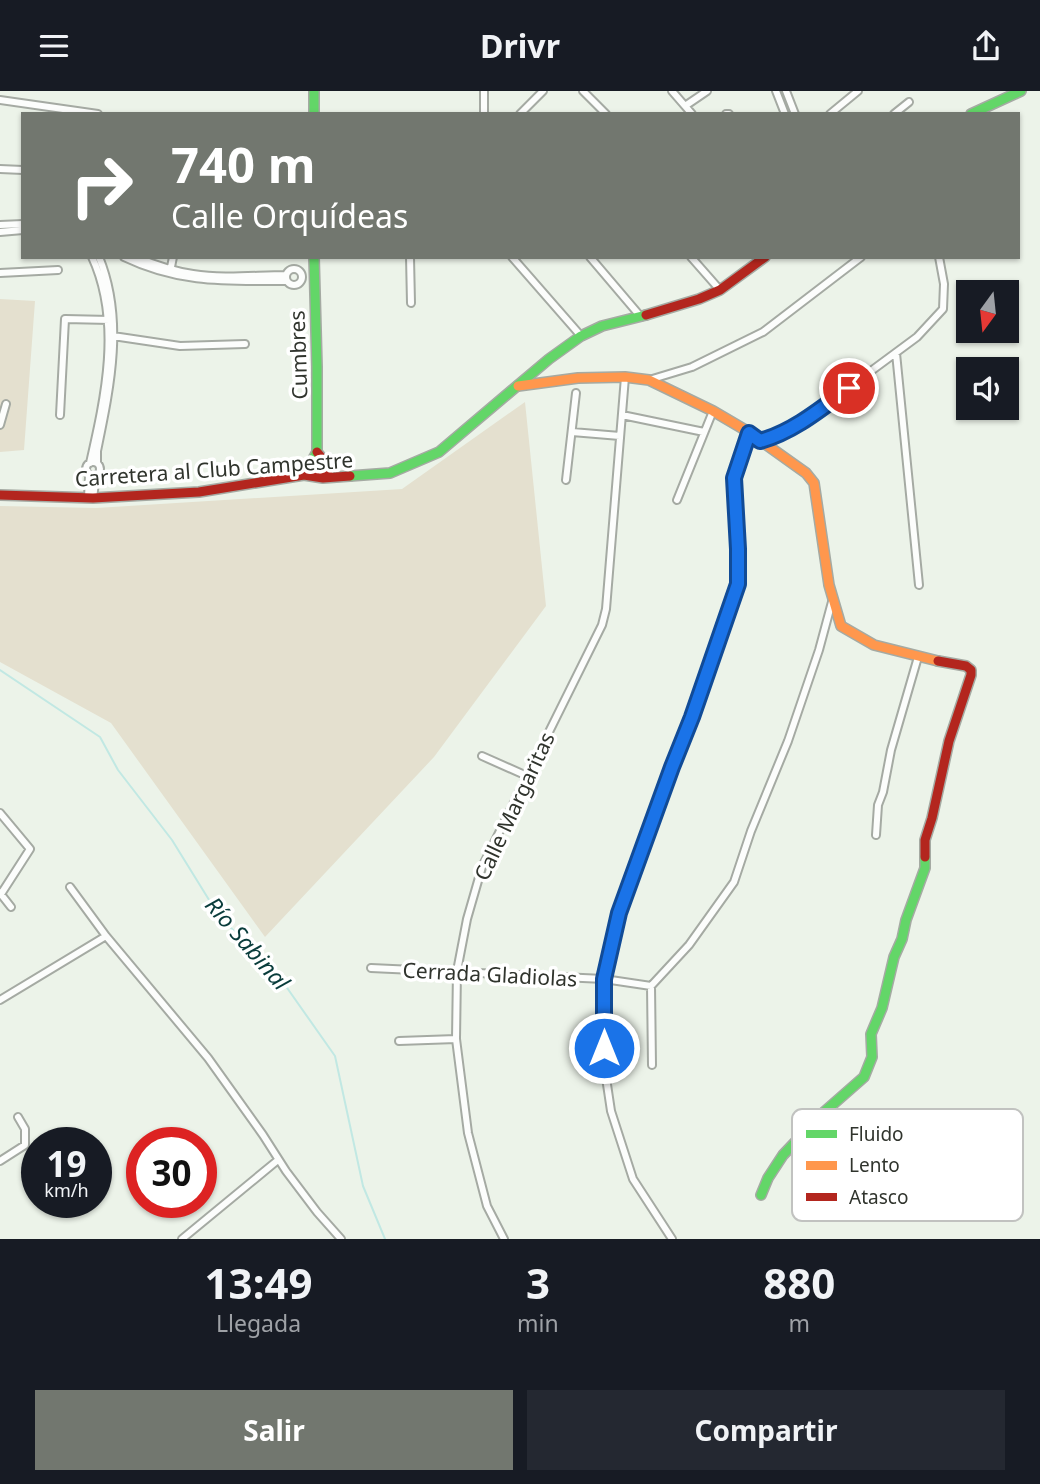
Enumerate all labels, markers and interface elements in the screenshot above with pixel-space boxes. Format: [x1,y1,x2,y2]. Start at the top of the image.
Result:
text: Drivr [480,24,560,67]
icon: menu [35,27,73,65]
icon: share [967,27,1005,65]
text: 740 m [171,131,316,197]
icon: right [56,140,147,231]
text: Calle Orquídeas [171,194,408,237]
north arrow [956,280,1018,343]
map controls [956,280,1019,420]
street label: Cumbres [282,310,314,400]
button: sound [956,357,1019,420]
pin [819,358,879,418]
icon: arrive [830,369,868,407]
street label: Carretera al Club Campestre [74,445,354,493]
street label: Calle Margaritas [467,727,561,885]
water label: Río Sabinal [198,889,298,997]
street label: Cerrada Gladiolas [402,955,578,993]
position arrow [567,1011,641,1085]
legend [792,1109,1023,1221]
text: Fluido [849,1121,904,1147]
speed limit sign: 30 [126,1127,217,1218]
text: 19 [46,1140,87,1187]
text: Lento [849,1152,900,1178]
text: km/h [44,1178,89,1202]
text: Atasco [849,1184,908,1210]
text: 13:49 [205,1254,312,1311]
text: 3 [526,1254,550,1311]
text: 880 [763,1254,835,1311]
text: Llegada [216,1307,301,1339]
text: min [517,1307,559,1339]
text: m [789,1307,810,1339]
button: Salir [35,1390,513,1470]
button: Compartir [527,1390,1005,1470]

